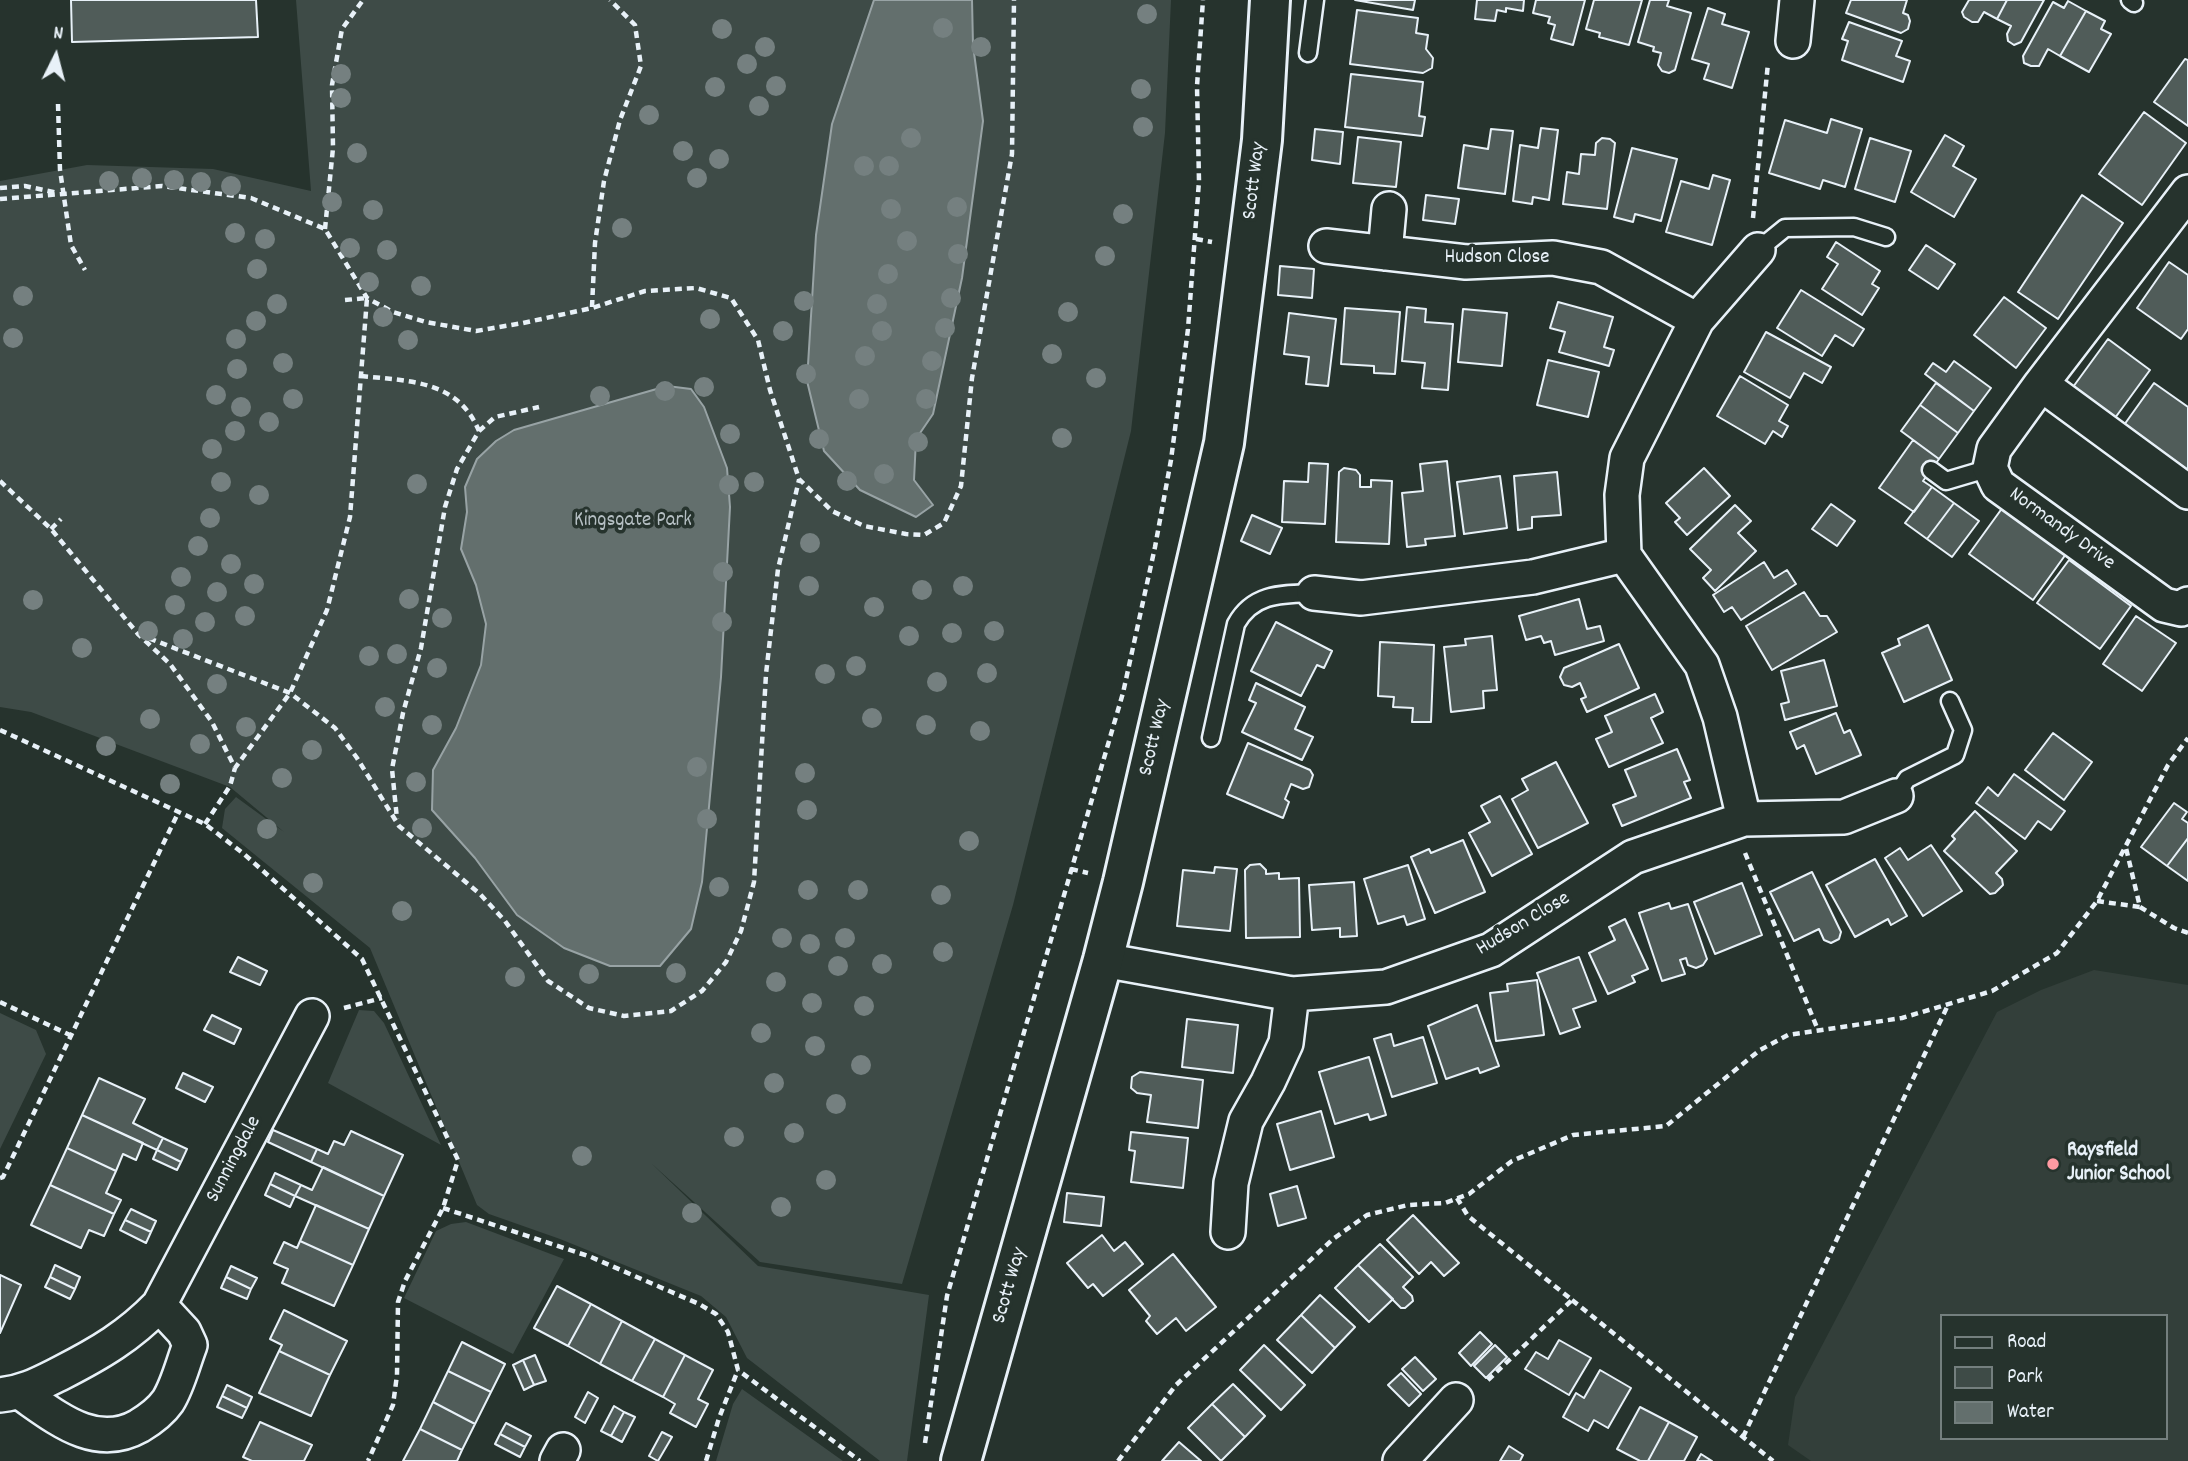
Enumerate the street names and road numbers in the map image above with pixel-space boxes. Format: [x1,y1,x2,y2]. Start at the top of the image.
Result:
street label: Scott Way [1239,141,1273,221]
street label: Hudson Close [1444,246,1550,272]
street label: Normandy Drive [2003,483,2119,577]
street label: Scott Way [1135,697,1177,779]
street label: Hudson Close [1472,887,1576,963]
street label: Sunningdale [202,1112,268,1208]
street label: Scott Way [988,1245,1034,1327]

